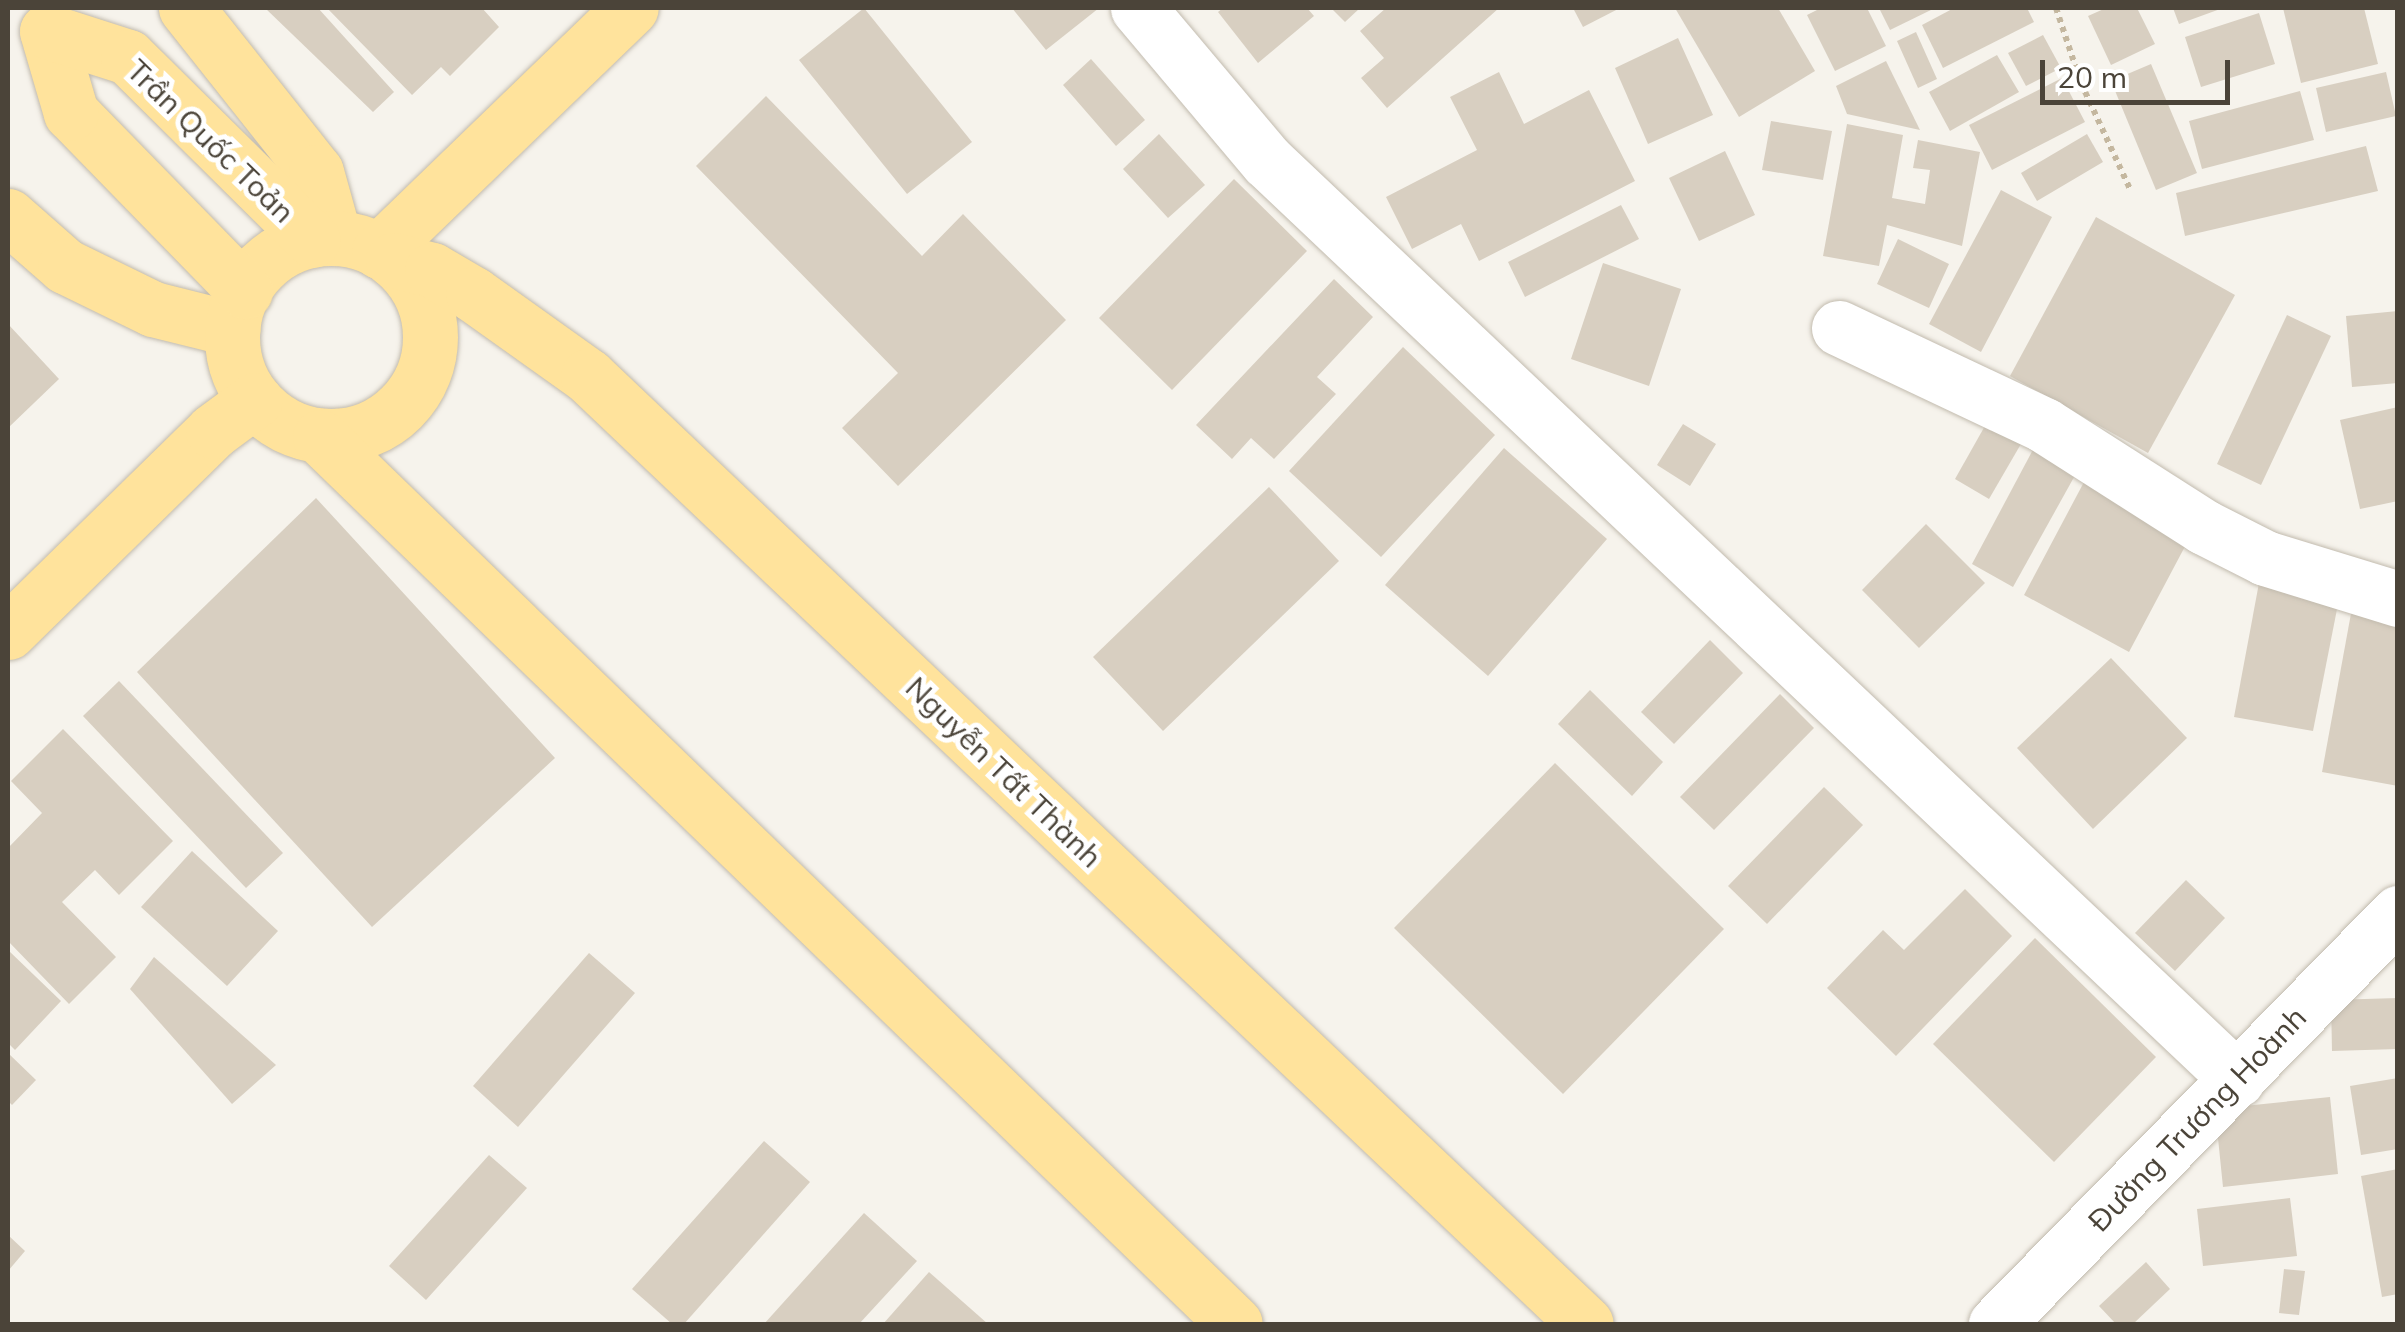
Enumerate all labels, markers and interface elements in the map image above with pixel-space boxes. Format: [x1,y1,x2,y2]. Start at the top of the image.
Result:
scale bar [2045,40,2235,102]
street label: Trần Quốc Toản [120,52,302,230]
text: 20 m [2057,58,2127,96]
street label: Nguyễn Tất Thành [899,669,1109,875]
street label: Đường Trương Hoành [2080,999,2314,1239]

